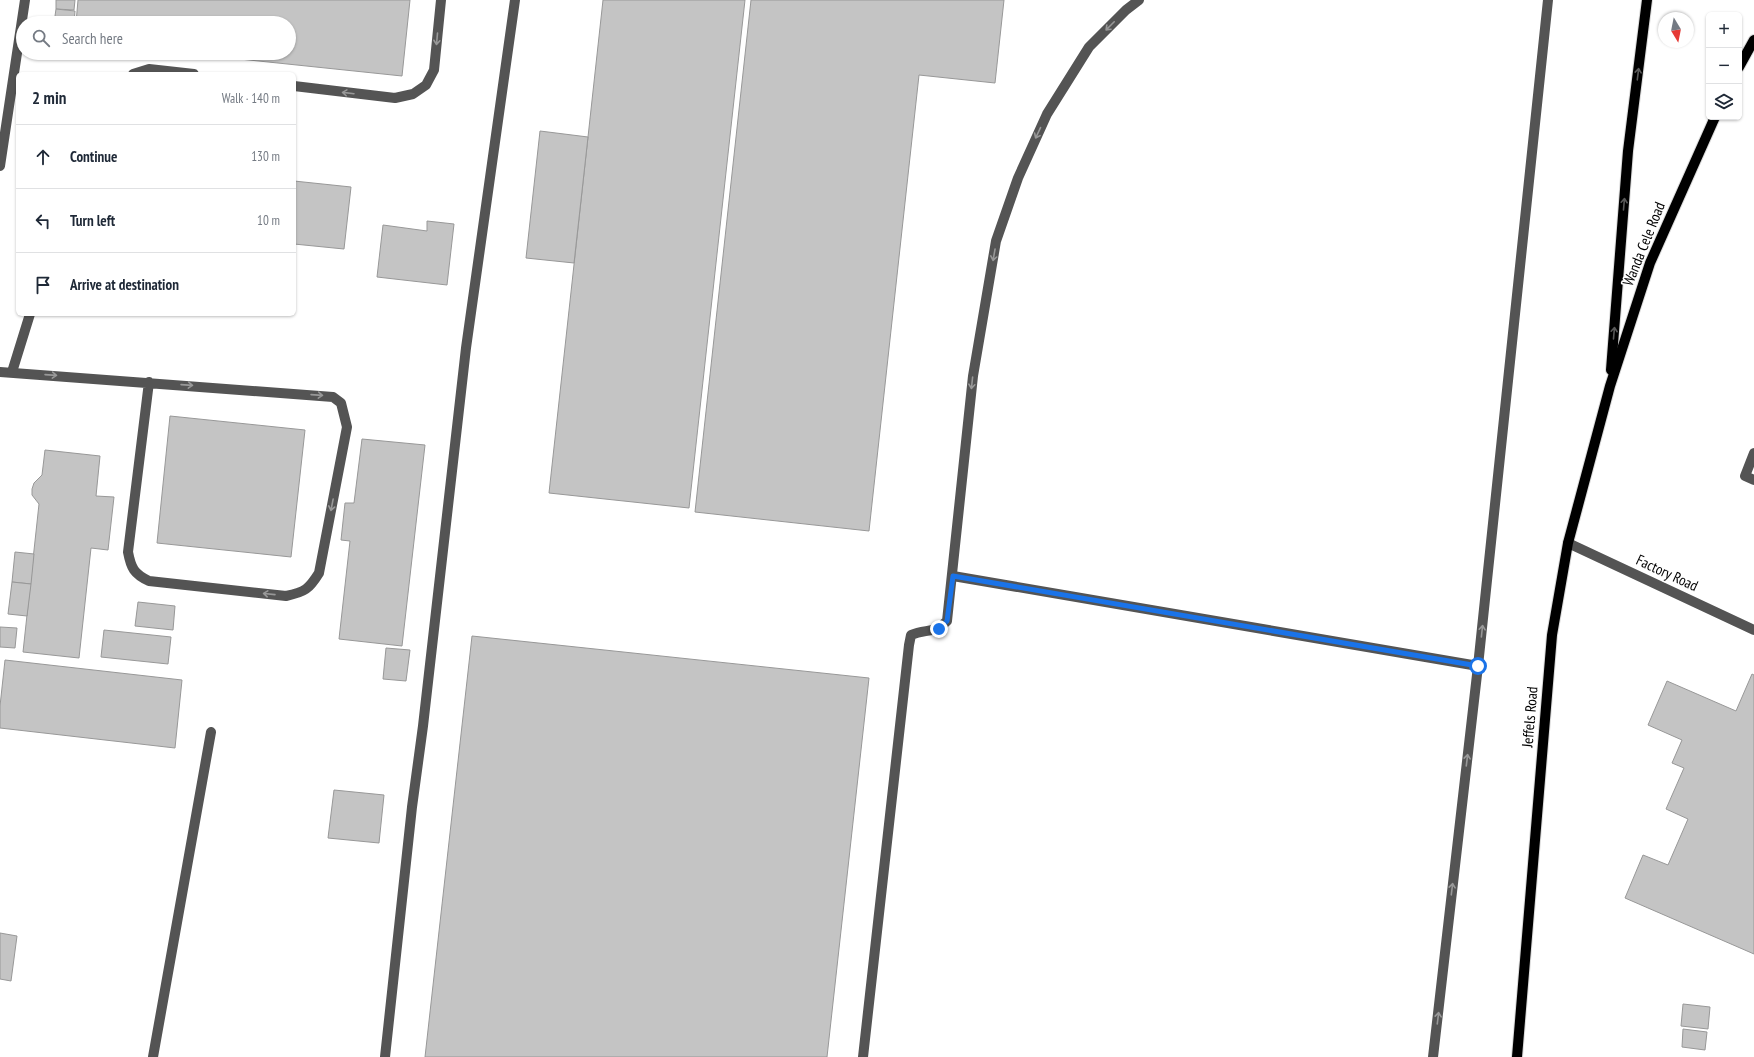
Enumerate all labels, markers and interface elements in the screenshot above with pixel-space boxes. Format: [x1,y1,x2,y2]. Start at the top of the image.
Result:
north arrow [1658,12,1694,48]
map controls [1706,12,1742,120]
button: + [1706,12,1742,48]
search box [16,16,296,60]
one-way arrow [1105,21,1115,31]
icon: search [30,27,52,49]
text: Search here [62,29,123,48]
one-way arrow [433,32,441,45]
button: − [1706,48,1742,84]
one-way arrow [1634,68,1642,81]
button: layers [1706,84,1742,120]
text: 2 min [32,87,66,109]
one-way arrow [342,89,355,96]
text: Walk · 140 m [222,90,280,107]
one-way arrow [1034,127,1041,139]
icon: ahead [32,146,54,168]
text: Continue [70,147,117,166]
text: 130 m [251,148,280,165]
one-way arrow [1621,198,1628,211]
street label: Wanda Cele Road [1618,199,1669,289]
icon: left [32,210,54,232]
text: Turn left [70,211,115,230]
text: 10 m [257,212,280,229]
one-way arrow [989,248,997,261]
icon: arrive [32,274,54,296]
text: Arrive at destination [70,275,179,294]
one-way arrow [1610,327,1617,340]
one-way arrow [44,372,57,379]
one-way arrow [969,376,976,389]
one-way arrow [180,382,193,389]
one-way arrow [310,392,323,399]
one-way arrow [328,498,336,511]
street label: Factory Road [1633,550,1701,595]
one-way arrow [262,590,275,598]
route end [930,620,948,638]
one-way arrow [1478,625,1485,638]
route start [1469,657,1487,675]
street label: Jeffels Road [1517,686,1542,749]
one-way arrow [1463,754,1471,767]
one-way arrow [1449,883,1456,896]
one-way arrow [1434,1012,1441,1025]

